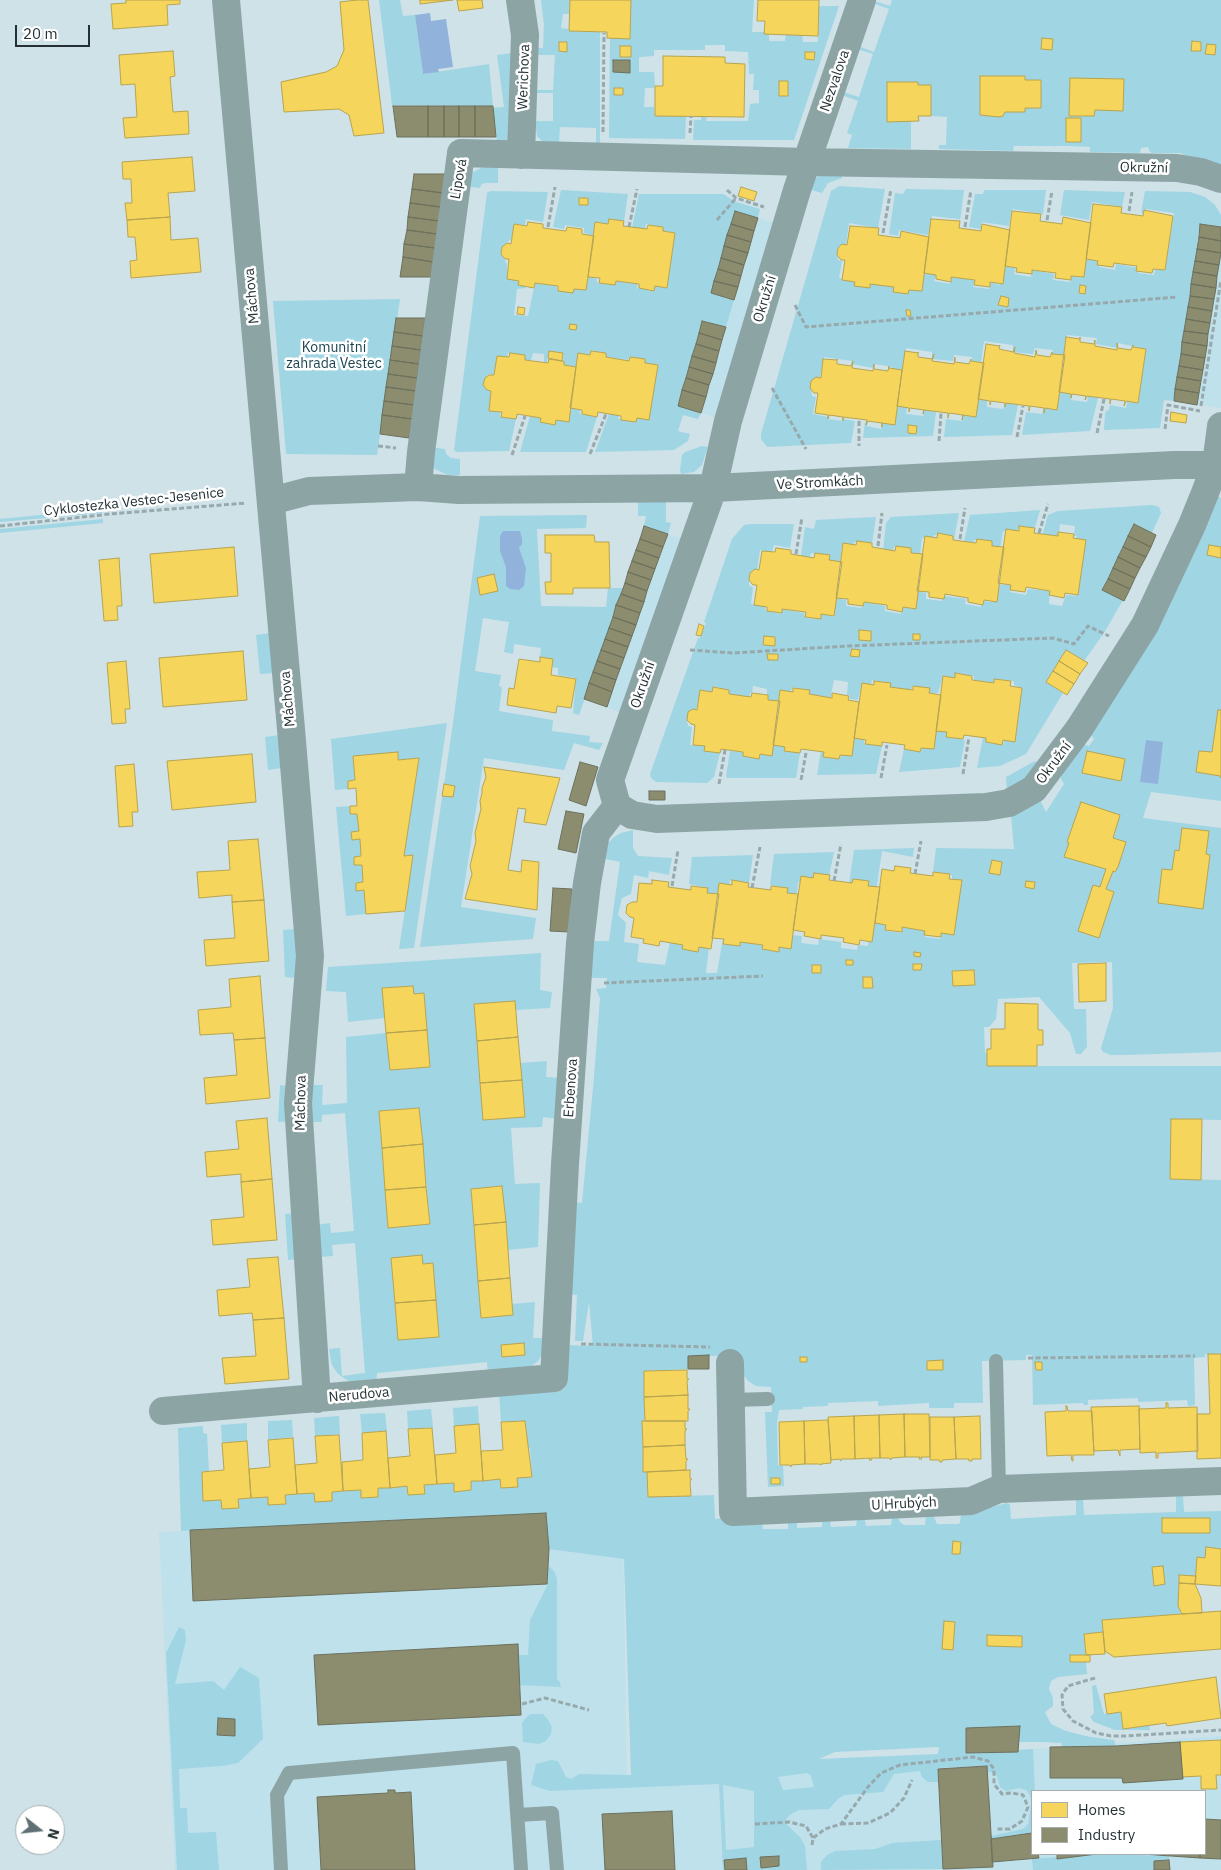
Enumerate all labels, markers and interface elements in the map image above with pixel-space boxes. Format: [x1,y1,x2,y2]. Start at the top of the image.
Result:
scale bar [18,15,92,47]
text: 20 m [23,24,58,43]
street label: Werichova [514,44,534,110]
street label: Nezvalova [817,48,853,114]
street label: Lipová [447,158,471,200]
street label: Okružní [1120,159,1168,177]
street label: Máchova [241,267,263,325]
street label: Okružní [750,273,780,325]
park label: Komunitní zahrada Vestec [286,340,382,372]
street label: Ve Stromkách [776,472,864,494]
street label: Cyklostezka Vestec-Jesenice [43,484,225,520]
street label: Okružní [627,659,659,711]
street label: Máchova [277,670,299,728]
street label: Okružní [1033,739,1075,787]
street label: Erbenova [561,1058,581,1118]
street label: Máchova [292,1075,310,1131]
street label: Nerudova [328,1384,390,1406]
street label: U Hrubých [871,1494,937,1514]
legend [1031,1790,1206,1855]
text: Homes [1078,1800,1126,1819]
north arrow [15,1805,65,1855]
text: Industry [1078,1825,1135,1844]
text: N [43,1826,64,1841]

